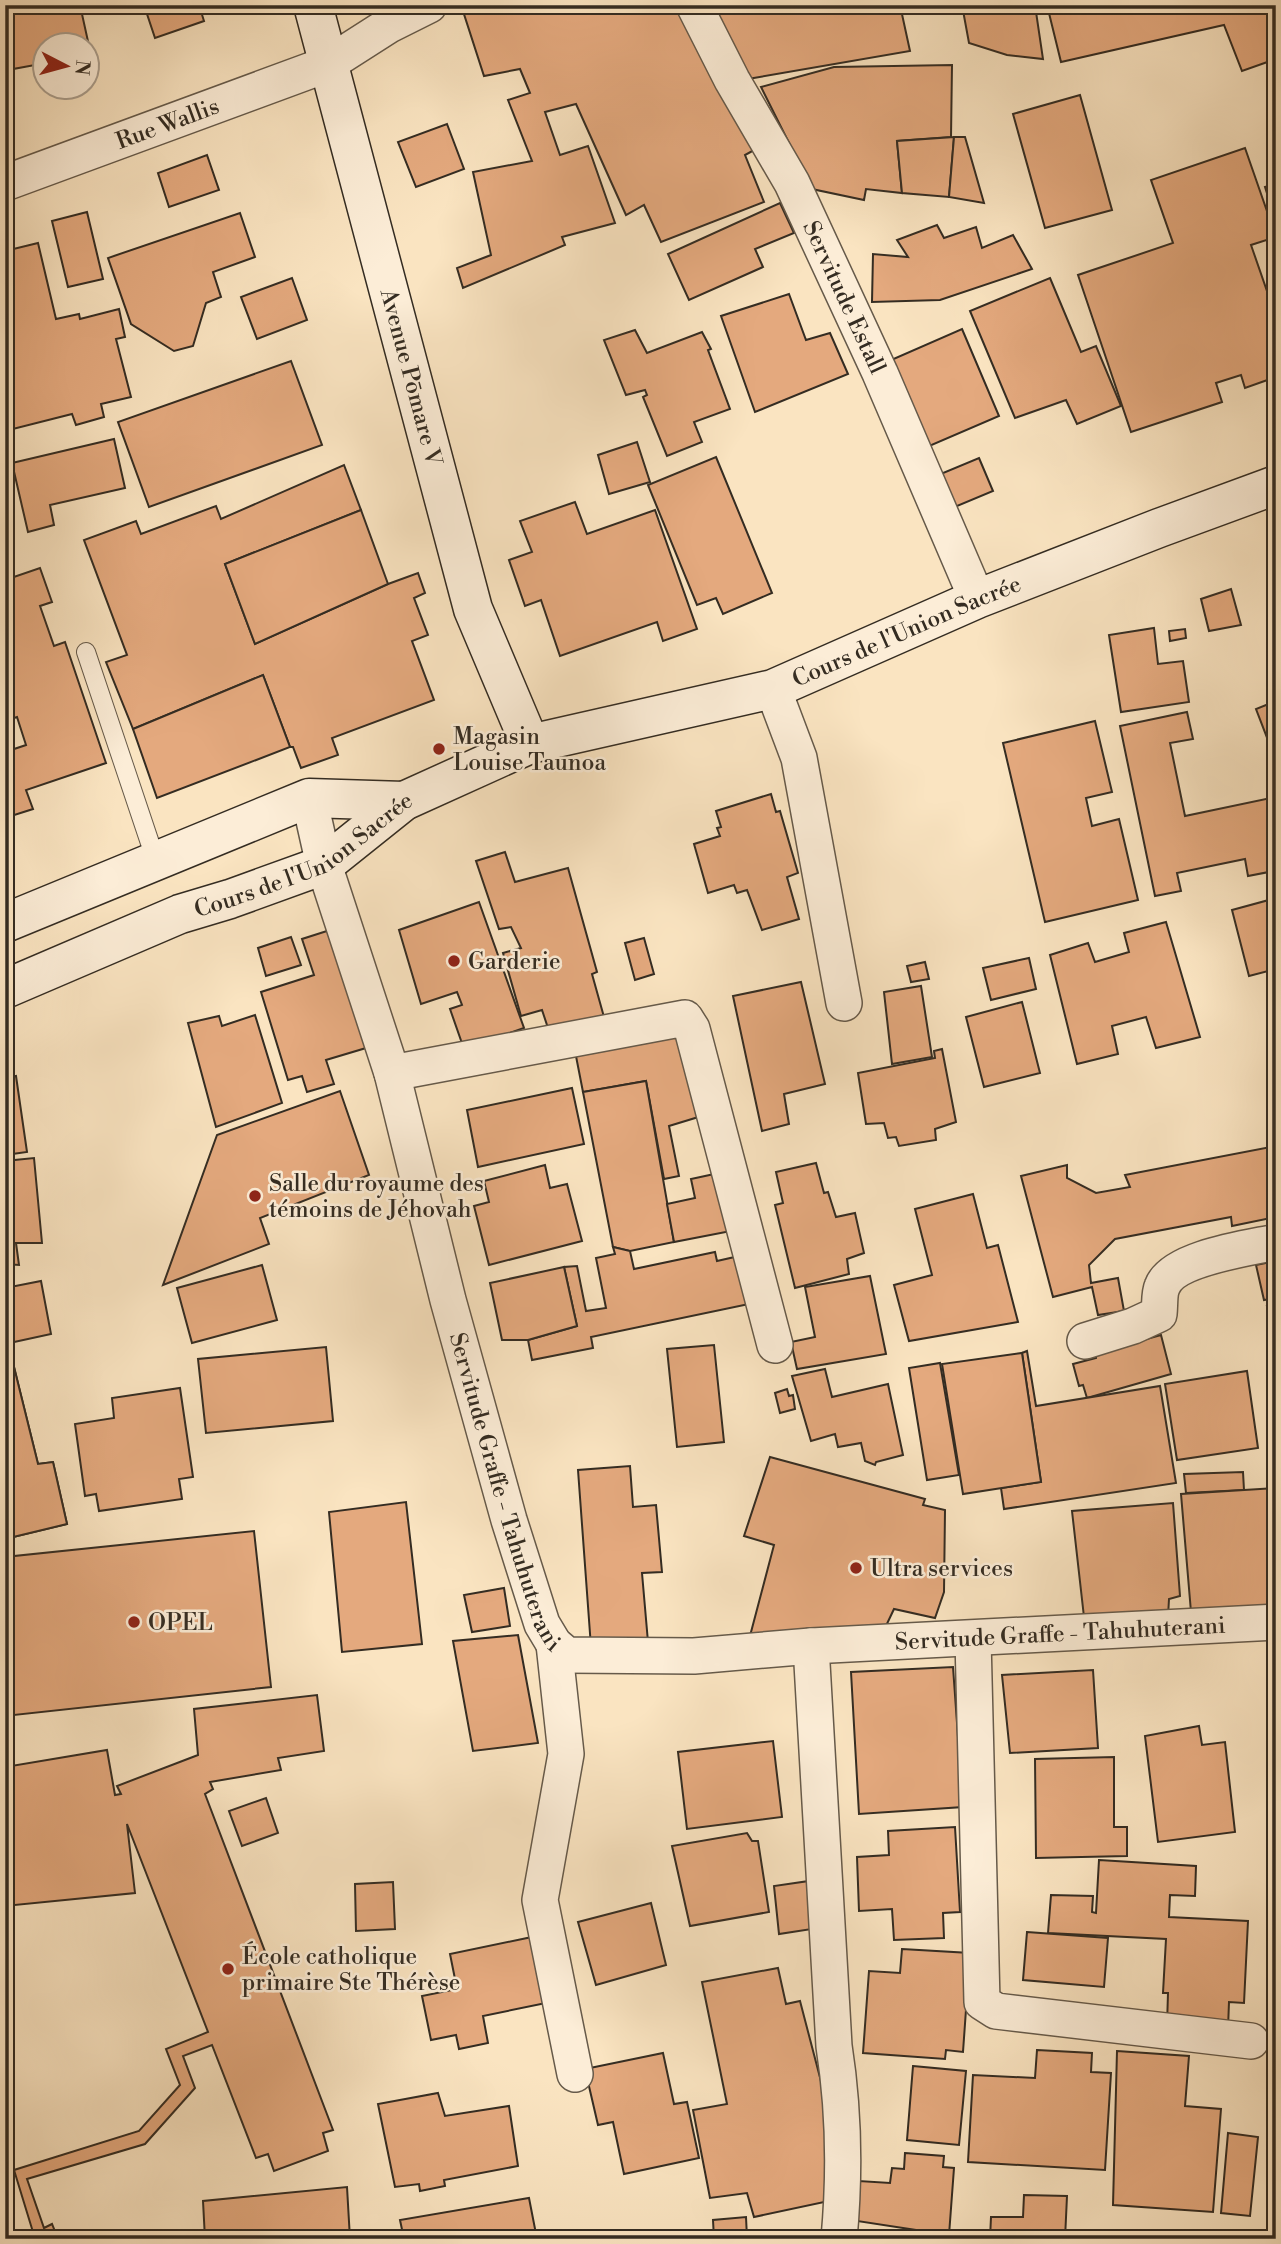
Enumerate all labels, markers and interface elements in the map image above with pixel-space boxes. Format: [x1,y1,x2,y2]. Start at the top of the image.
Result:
north arrow [32,32,102,102]
text: N [69,59,95,76]
street label: Rue Wallis [112,92,223,156]
street label: Servitude Estall [797,217,891,378]
street label: Avenue Pōmare V [374,285,448,470]
street label: Cours de l'Union Sacrée [788,570,1025,694]
place label: Magasin Louise Taunoa [453,723,606,777]
marker: Magasin Louise Taunoa [431,741,447,757]
street label: Cours de l'Union Sacrée [191,786,417,924]
place label: Garderie [468,948,561,976]
marker: Garderie [446,953,462,969]
place label: Salle du royaume des témoins de Jéhovah [269,1170,484,1224]
marker: Salle du royaume des témoins de Jéhovah [247,1188,263,1204]
street label: Servitude Graffe - Tahuhuterani [443,1330,566,1658]
place label: Ultra services [870,1555,1013,1583]
marker: Ultra services [848,1560,864,1576]
place label: OPEL [148,1609,213,1637]
street label: Servitude Graffe - Tahuhuterani [894,1612,1226,1657]
marker: OPEL [126,1614,142,1630]
place label: École catholique primaire Ste Thérèse [242,1941,460,1997]
marker: École catholique primaire Ste Thérèse [220,1961,236,1977]

